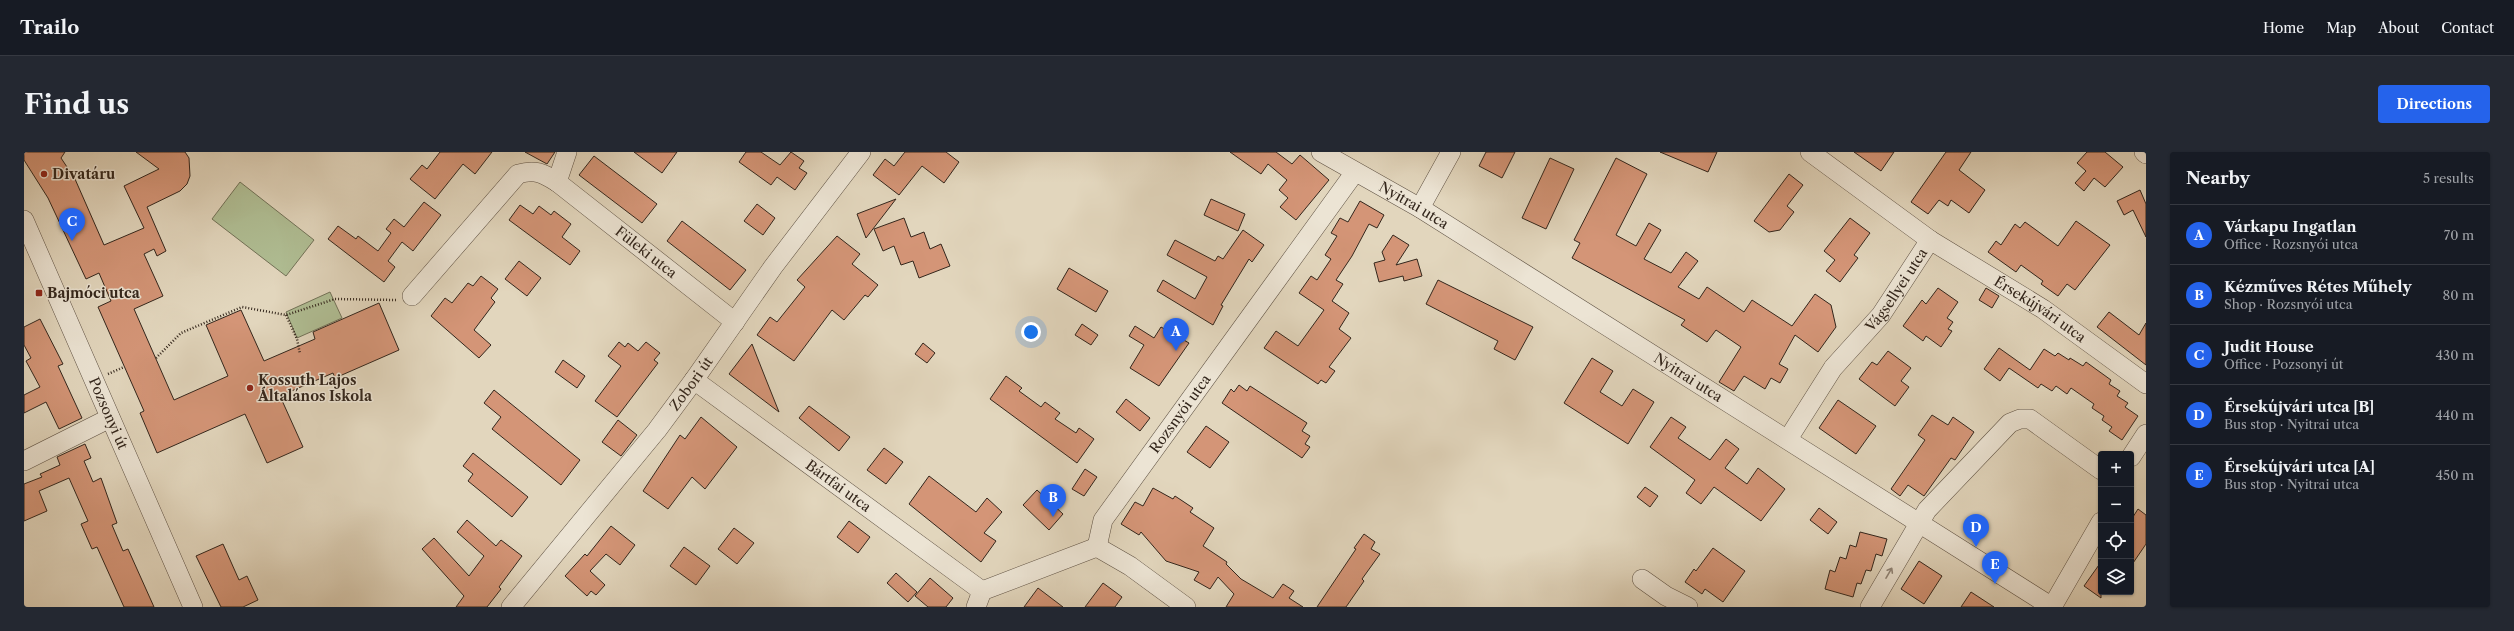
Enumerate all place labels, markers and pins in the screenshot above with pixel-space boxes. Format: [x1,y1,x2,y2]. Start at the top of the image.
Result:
place label: Divatáru [52,165,115,183]
marker: Divatáru [39,169,49,179]
pin: C [59,208,85,241]
place label: Bajmóci utca [47,284,141,302]
marker: Bajmóci utca [34,288,44,298]
pin: A [1163,318,1189,351]
place label: Kossuth Lajos Általános Iskola [257,371,373,405]
marker: Kossuth Lajos Általános Iskola [245,383,255,393]
pin: B [1040,484,1066,517]
pin: D [1963,514,1989,547]
pin: E [1982,551,2008,584]

